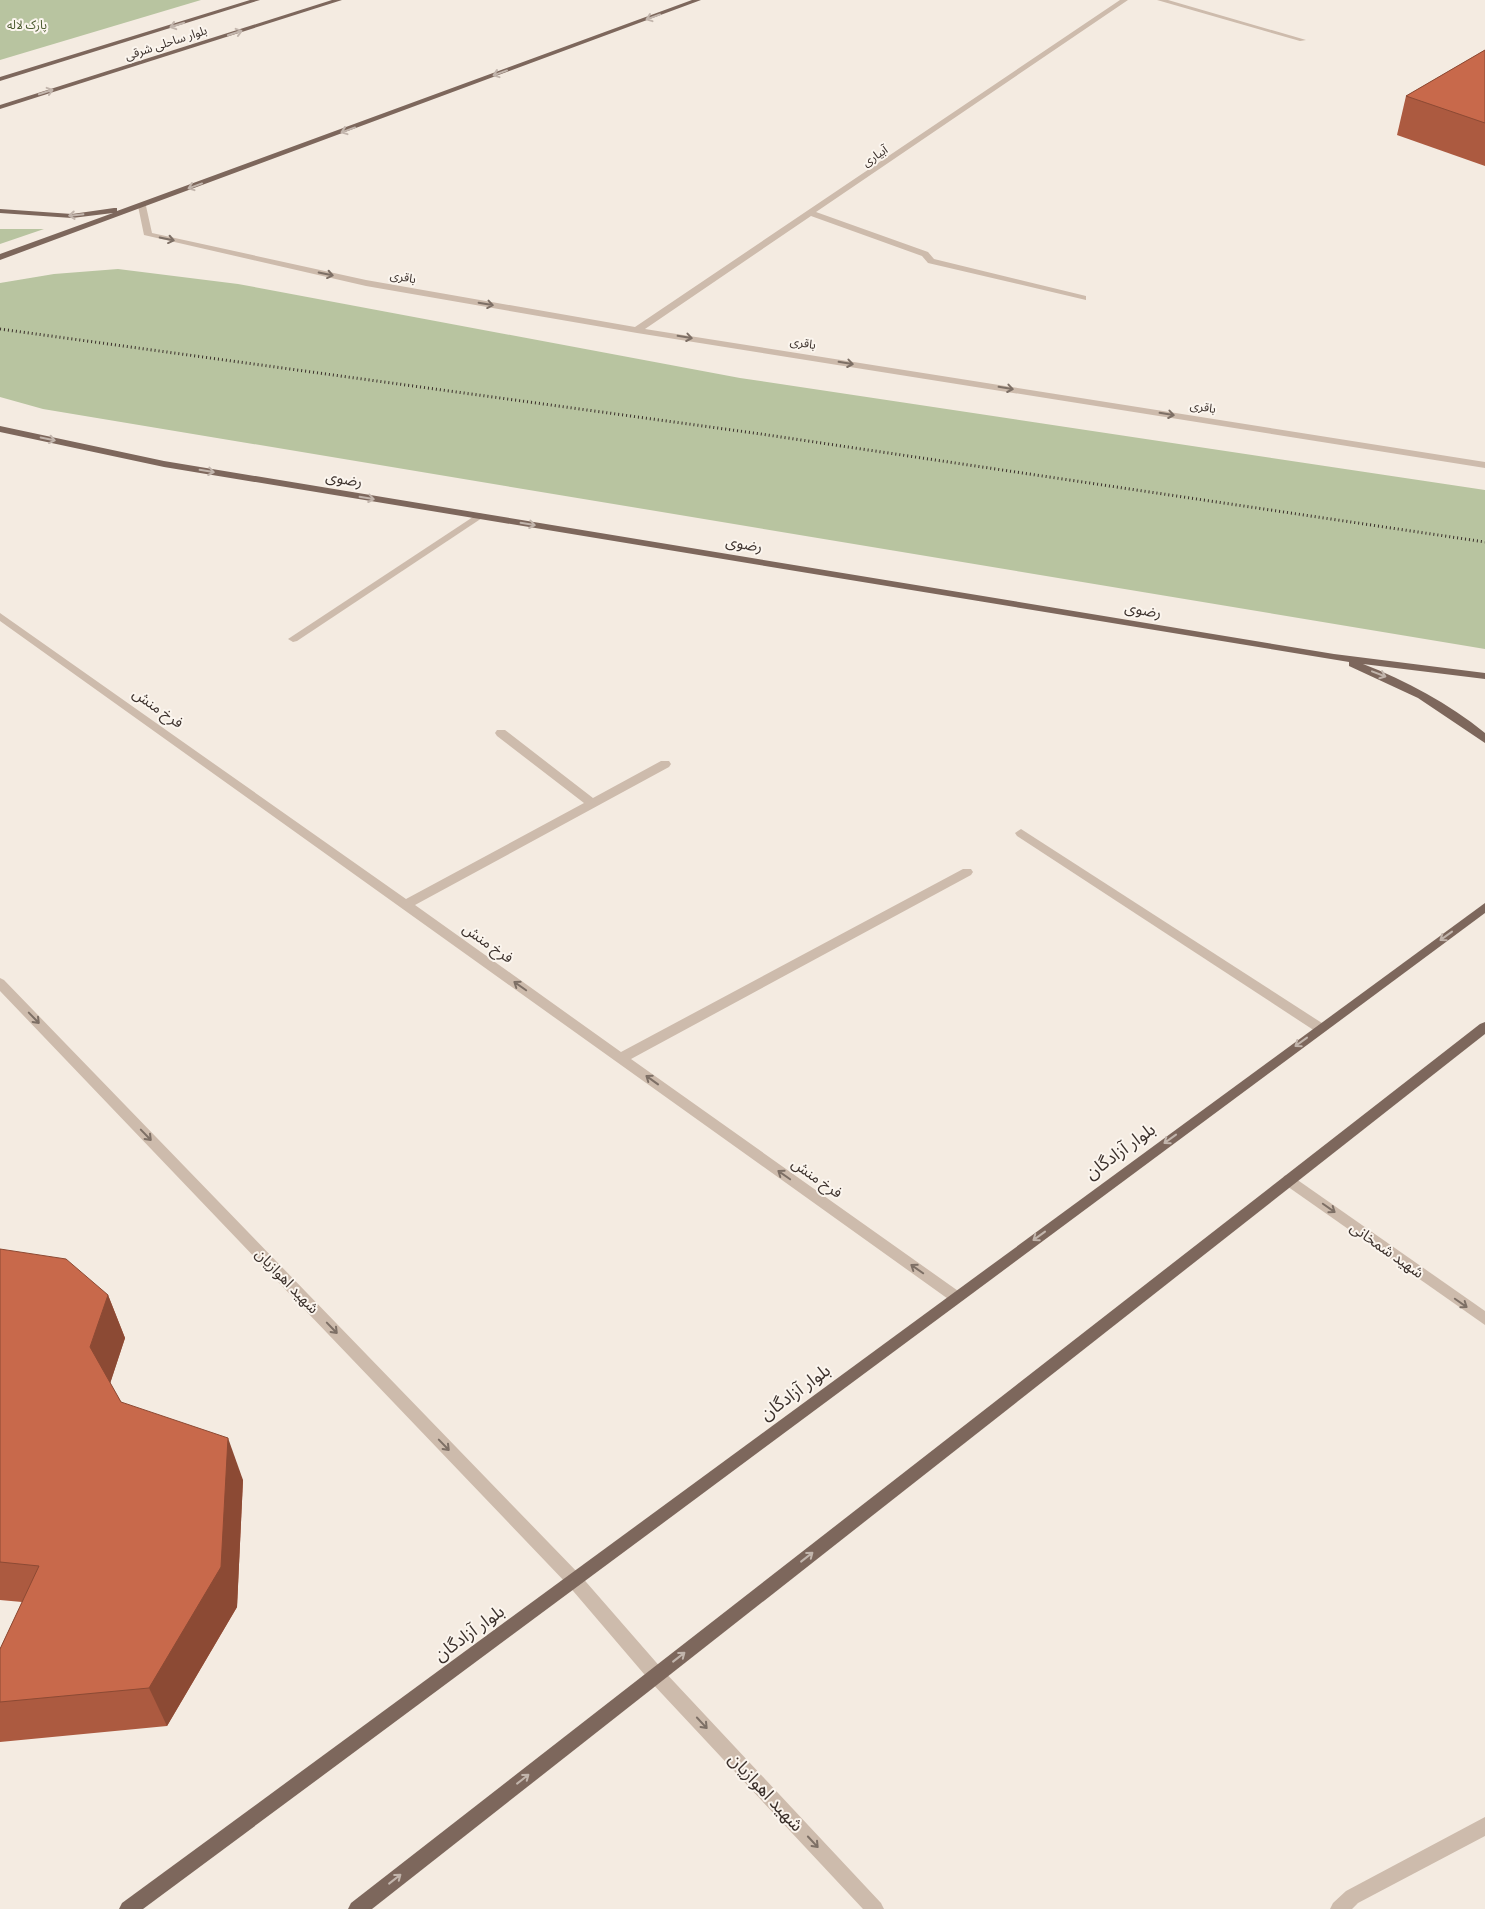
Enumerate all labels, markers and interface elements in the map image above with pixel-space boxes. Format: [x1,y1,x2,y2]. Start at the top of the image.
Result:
one-way arrow [645,13,661,22]
park label: پارک لاله [7,18,47,33]
one-way arrow [169,20,185,30]
street label: بلوار ساحلی شرقی [123,23,209,64]
one-way arrow [226,27,242,37]
one-way arrow [493,69,508,78]
one-way arrow [38,87,54,97]
one-way arrow [341,126,356,135]
street label: آبیاری [860,142,891,170]
one-way arrow [188,182,204,191]
one-way arrow [68,211,84,220]
one-way arrow [159,235,175,244]
street label: باقری [389,268,417,287]
one-way arrow [317,270,333,279]
one-way arrow [477,299,493,309]
one-way arrow [677,333,693,343]
street label: باقری [789,334,817,353]
one-way arrow [837,358,853,368]
one-way arrow [998,384,1014,394]
street label: باقری [1189,398,1217,417]
one-way arrow [1158,409,1174,419]
one-way arrow [39,435,55,444]
one-way arrow [199,466,215,476]
street label: رضوی [324,467,364,491]
one-way arrow [359,493,375,503]
one-way arrow [519,519,535,529]
street label: رضوی [724,532,764,556]
street label: رضوی [1123,598,1163,622]
one-way arrow [1371,670,1387,679]
street label: فرخ منش [128,684,187,735]
street label: فرخ منش [458,919,517,970]
one-way arrow [1440,930,1453,941]
one-way arrow [513,981,527,991]
one-way arrow [28,1012,40,1024]
one-way arrow [1295,1037,1308,1048]
one-way arrow [645,1075,659,1085]
street label: بلوار آزادگان [1080,1118,1160,1184]
one-way arrow [140,1129,152,1141]
one-way arrow [1163,1134,1177,1144]
street label: فرخ منش [787,1154,846,1205]
one-way arrow [778,1169,791,1180]
one-way arrow [1322,1203,1336,1213]
street label: شهید شمخانی [1347,1218,1427,1282]
one-way arrow [1033,1230,1047,1241]
street label: شهید اهوازیان [252,1245,323,1317]
one-way arrow [910,1264,924,1274]
one-way arrow [1454,1297,1467,1308]
one-way arrow [326,1322,338,1334]
street label: بلوار آزادگان [755,1359,835,1425]
one-way arrow [438,1439,450,1452]
one-way arrow [800,1552,813,1563]
street label: بلوار آزادگان [429,1600,509,1666]
one-way arrow [672,1652,685,1663]
one-way arrow [696,1717,708,1730]
street label: شهید اهوازیان [724,1748,808,1836]
one-way arrow [516,1774,530,1784]
one-way arrow [807,1836,819,1848]
one-way arrow [388,1874,402,1884]

